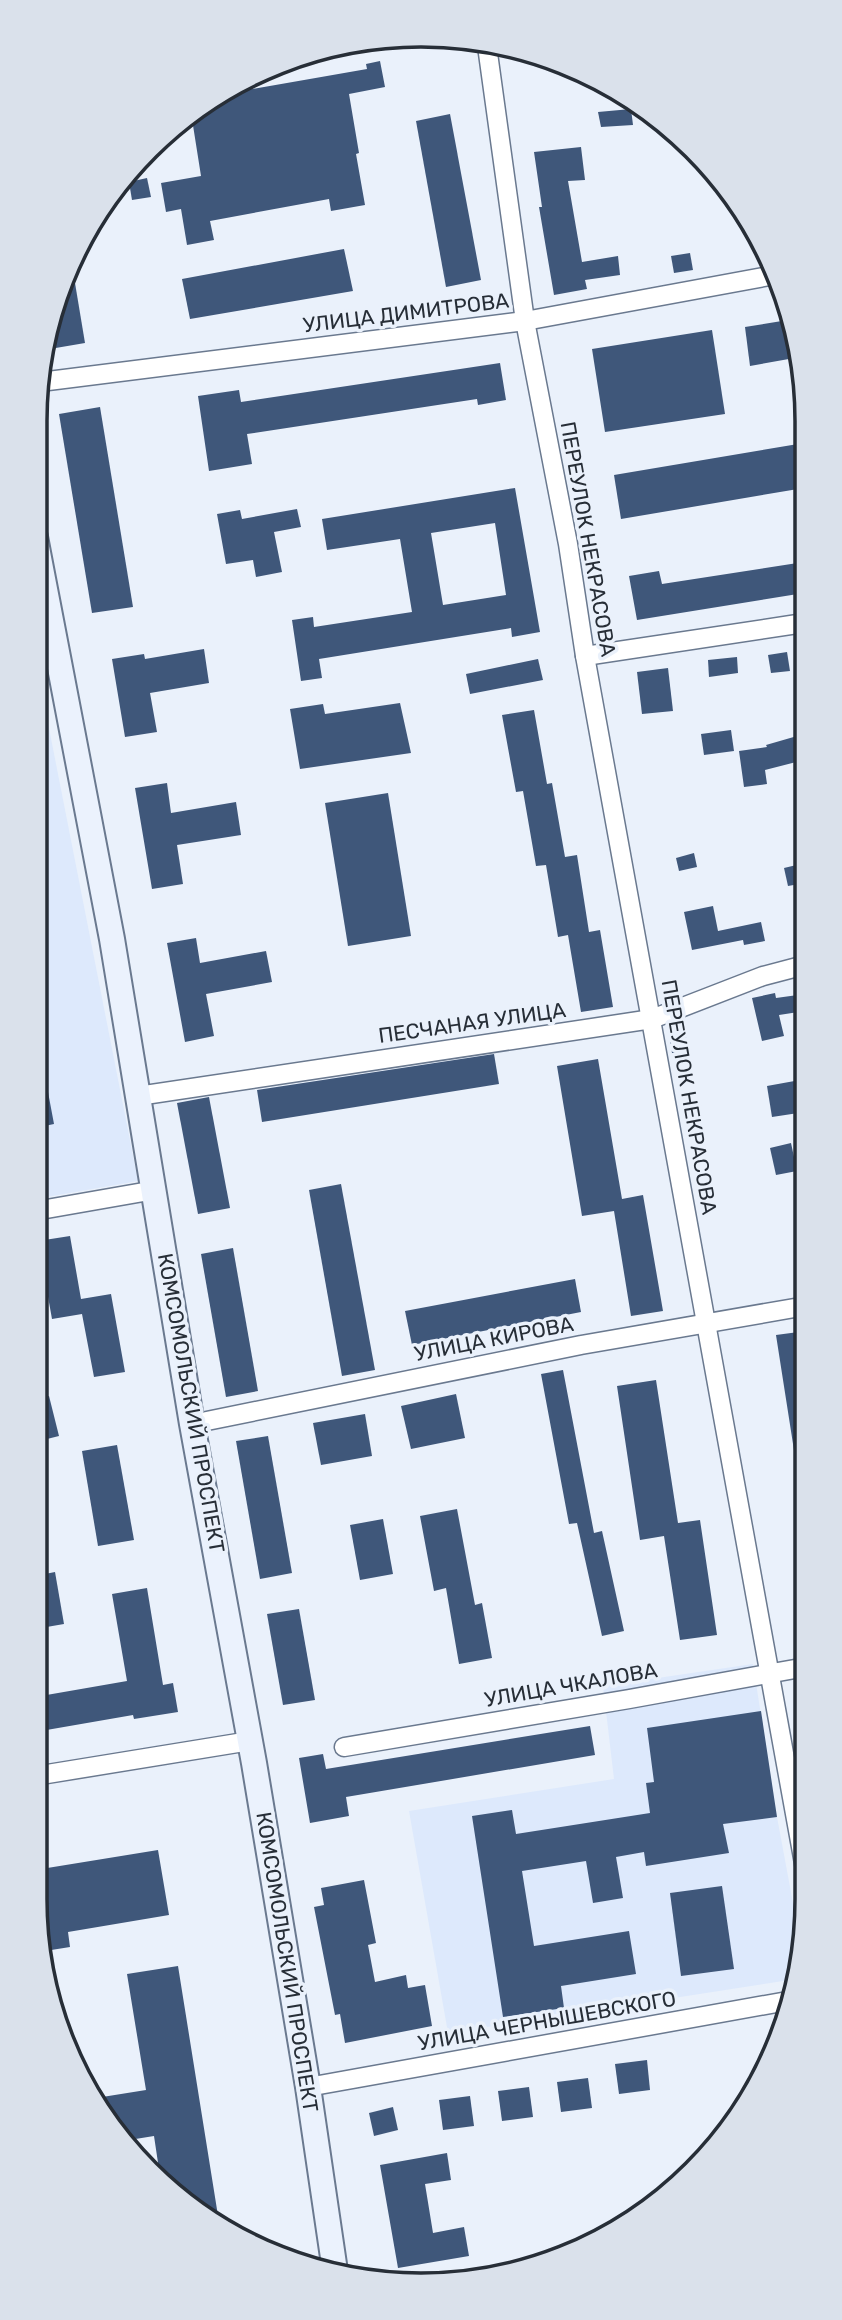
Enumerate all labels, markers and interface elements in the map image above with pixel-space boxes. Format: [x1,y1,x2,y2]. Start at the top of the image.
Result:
street label: УЛИЦА ДИМИТРОВА [301,287,510,338]
street label: ПЕРЕУЛОК НЕКРАСОВА [555,419,621,658]
street label: ПЕРЕУЛОК НЕКРАСОВА [656,977,722,1216]
street label: ПЕСЧАНАЯ УЛИЦА [377,997,567,1048]
street label: КОМСОМОЛЬСКИЙ ПРОСПЕКТ [153,1251,230,1555]
street label: УЛИЦА КИРОВА [412,1311,576,1366]
street label: УЛИЦА ЧКАЛОВА [483,1657,659,1712]
street label: КОМСОМОЛЬСКИЙ ПРОСПЕКТ [251,1810,324,2114]
street label: УЛИЦА ЧЕРНЫШЕВСКОГО [416,1985,678,2056]

